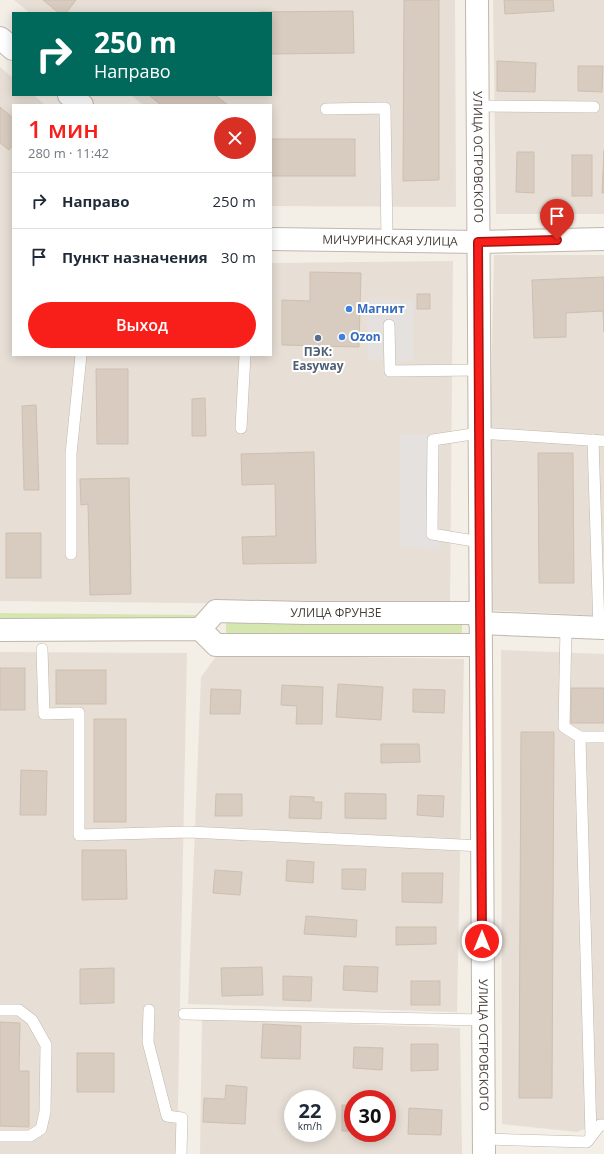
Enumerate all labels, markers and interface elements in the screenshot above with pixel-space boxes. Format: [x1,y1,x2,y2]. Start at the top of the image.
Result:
text: 250 m [94,23,177,61]
icon: right [28,28,80,80]
text: Направо [94,59,171,83]
street label: УЛИЦА ОСТРОВСКОГО [470,91,487,223]
text: 1 мин [28,112,99,145]
button: close [214,117,256,159]
text: 280 m · 11:42 [28,144,109,162]
icon: right [28,190,50,212]
text: Направо [62,191,130,211]
text: 250 m [212,191,256,211]
pin [540,199,574,240]
icon: arrive [546,205,568,227]
street label: МИЧУРИНСКАЯ УЛИЦА [322,231,458,250]
icon: arrive [28,246,50,268]
text: Пункт назначения [62,247,208,267]
text: 30 m [221,247,256,267]
place label: Магнит [357,300,405,317]
button: Выход [28,302,256,348]
marker: Магнит [344,304,354,314]
place label: Ozon [350,328,381,345]
marker: Ozon [337,332,347,342]
marker: ПЭК: Easyway [313,333,323,343]
place label: ПЭК: Easyway [292,343,344,374]
street label: УЛИЦА ФРУНЗЕ [290,604,382,621]
position arrow [461,920,503,962]
street label: УЛИЦА ОСТРОВСКОГО [475,979,493,1111]
speed limit sign: 30 [344,1090,396,1142]
text: 22 [299,1097,321,1124]
text: km/h [298,1119,322,1133]

